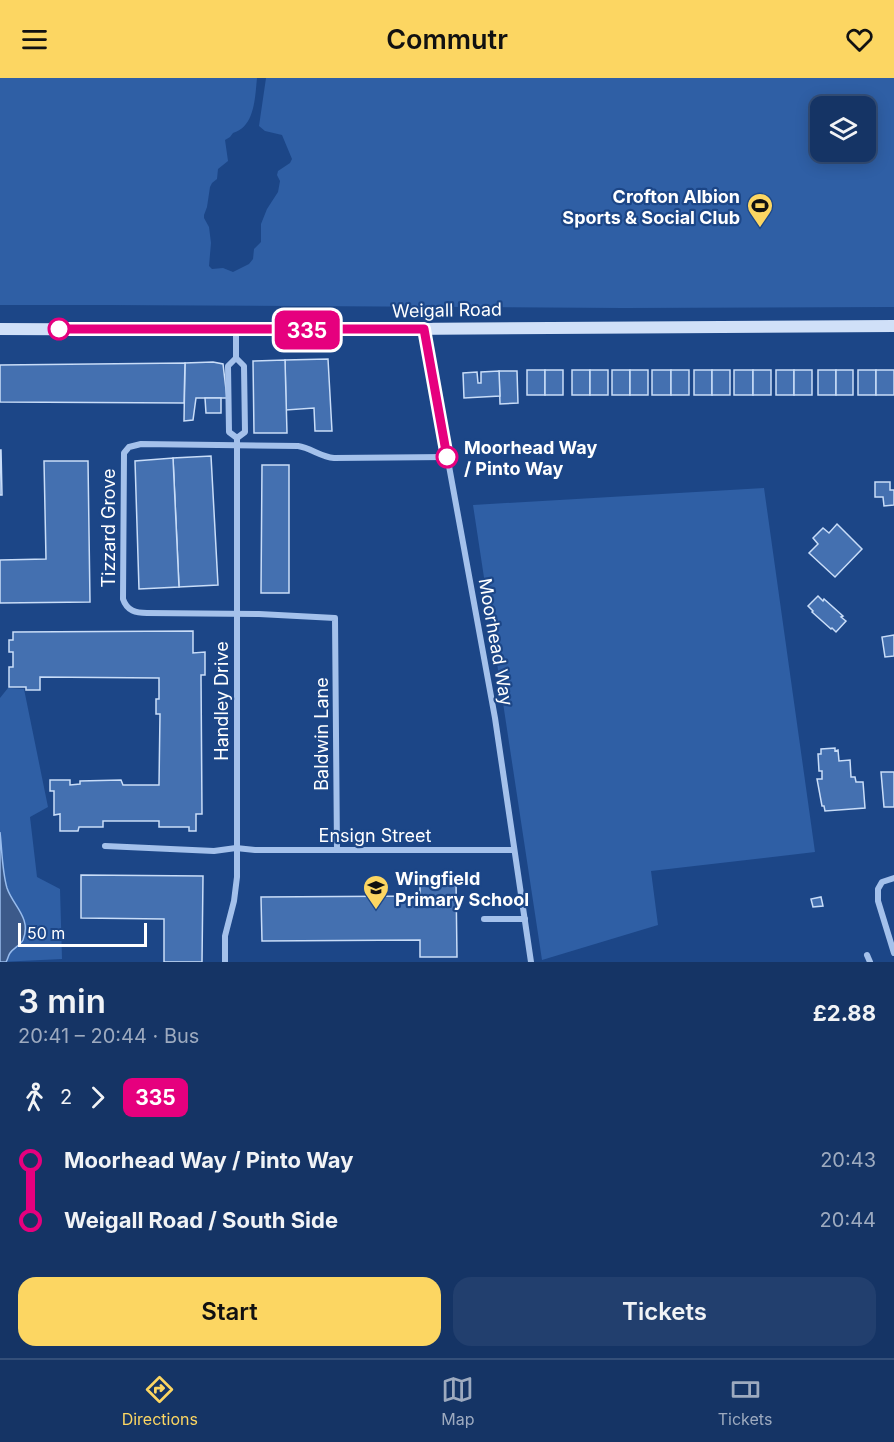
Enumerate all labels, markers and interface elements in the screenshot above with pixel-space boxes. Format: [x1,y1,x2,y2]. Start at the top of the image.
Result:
icon: menu [18,23,51,56]
text: Commutr [386,23,508,56]
icon: heart [843,23,876,56]
map controls [810,96,876,162]
button: layers [810,96,876,162]
place label: Crofton Albion Sports & Social Club [562,186,740,228]
sports icon: Crofton Albion Sports & Social Club [745,191,775,229]
street label: Weigall Road [392,299,502,321]
line badge: 335 [272,310,342,350]
unlabelled marker [48,318,70,340]
text: 335 [287,318,327,343]
place label: Moorhead Way / Pinto Way [464,437,597,479]
marker: Moorhead Way / Pinto Way [436,446,458,468]
street label: Tizzard Grove [98,468,119,588]
street label: Moorhead Way [474,577,518,707]
street label: Handley Drive [211,641,232,761]
street label: Baldwin Lane [311,677,332,791]
street label: Ensign Street [319,825,432,846]
place label: Wingfield Primary School [395,868,529,910]
school or university icon: Wingfield Primary School [361,873,391,911]
scale bar [18,920,147,948]
text: 50 m [27,923,65,943]
text: 3 min [18,981,106,1021]
text: £2.88 [813,1000,876,1026]
text: 20:41 – 20:44 · Bus [18,1024,199,1048]
icon: walk [18,1081,51,1114]
icon: forward [81,1081,114,1114]
text: 2 [60,1085,72,1109]
text: 335 [135,1085,176,1110]
text: Moorhead Way / Pinto Way [64,1147,353,1173]
text: 20:43 [820,1148,876,1172]
text: Weigall Road / South Side [64,1207,338,1233]
text: 20:44 [820,1208,876,1232]
button: Start [18,1277,441,1346]
button: Tickets [453,1277,876,1346]
tab: Directions [122,1373,198,1429]
tab: Map [441,1373,474,1429]
tab: Tickets [718,1373,772,1429]

